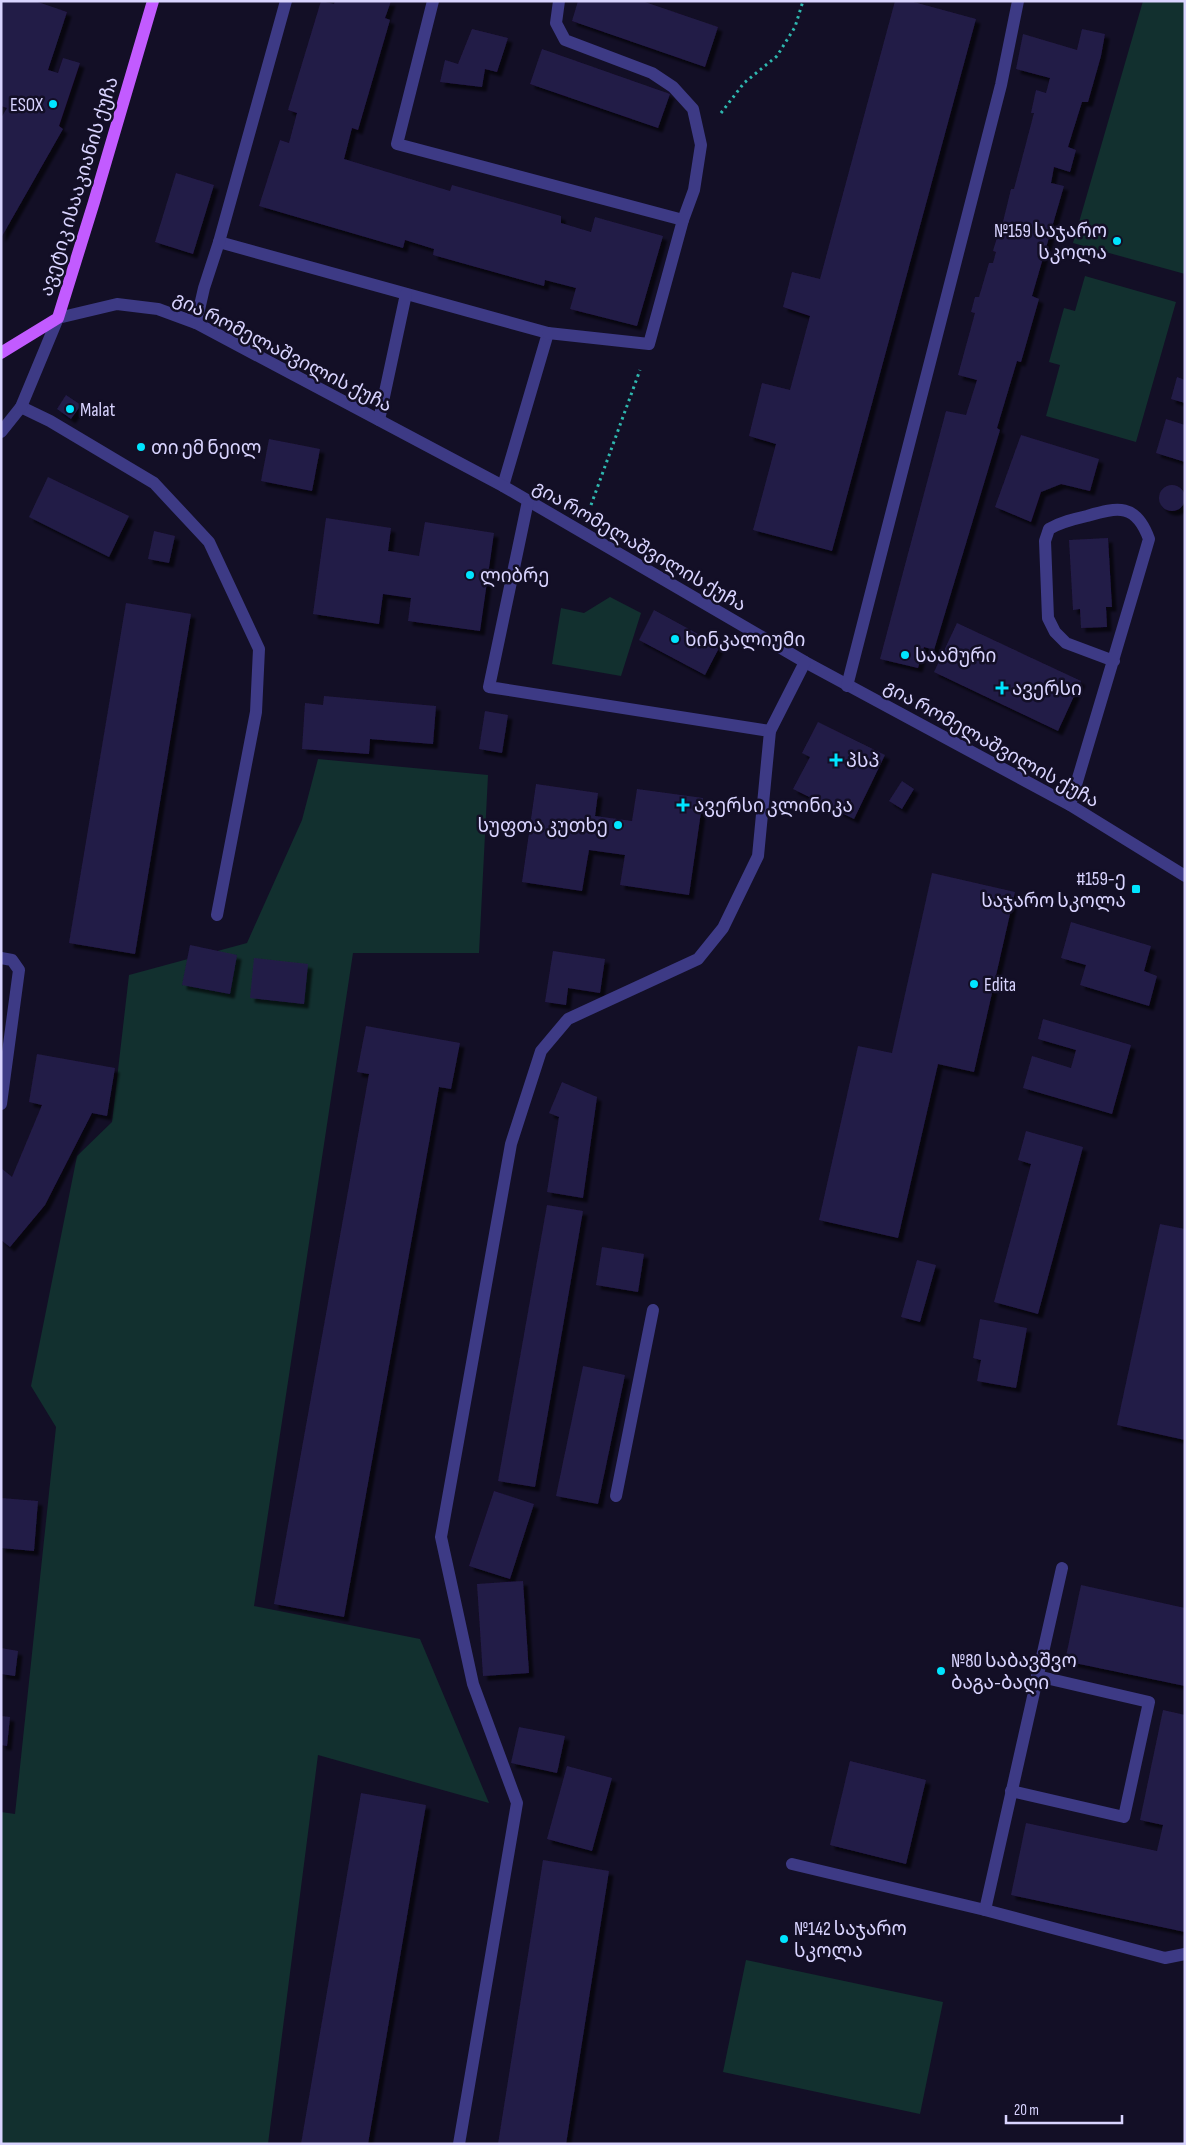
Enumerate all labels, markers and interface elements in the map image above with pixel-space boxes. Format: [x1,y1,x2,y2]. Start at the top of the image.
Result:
street label: ავეტიკ ისააკიანის ქუჩა [35,74,124,299]
place label: ESOX [10,94,43,117]
marker: ESOX [47,98,59,110]
place label: №159 საჯარო სკოლა [994,220,1107,265]
marker: №159 საჯარო სკოლა [1111,235,1123,247]
street label: გია რომელაშვილის ქუჩა [169,287,396,418]
place label: Malat [80,399,115,422]
marker: Malat [64,403,76,415]
place label: თი ემ ნეილ [151,437,261,460]
marker: თი ემ ნეილ [135,441,147,453]
street label: გია რომელაშვილის ქუჩა [528,476,750,617]
place label: ლიბრე [480,565,549,588]
marker: ლიბრე [464,569,476,581]
place label: ხინკალიუმი [685,629,805,652]
marker: ხინკალიუმი [669,633,681,645]
place label: საამური [915,645,996,668]
marker: საამური [899,649,911,661]
street label: გია რომელაშვილის ქუჩა [880,675,1103,813]
place label: ავერსი [1012,678,1082,701]
marker: ავერსი [996,682,1008,694]
place label: პსპ [846,750,879,773]
marker: პსპ [830,754,842,766]
place label: ავერსი კლინიკა [694,795,853,818]
marker: ავერსი კლინიკა [676,798,690,812]
place label: სუფთა კუთხე [477,815,608,838]
marker: სუფთა კუთხე [612,819,624,831]
place label: #159-ე საჯარო სკოლა [981,868,1126,913]
marker: #159-ე საჯარო სკოლა [1130,883,1142,895]
place label: Edita [984,974,1016,997]
marker: Edita [968,978,980,990]
place label: №80 საბავშვო ბაგა-ბაღი [951,1650,1077,1695]
marker: №80 საბავშვო ბაგა-ბაღი [935,1665,947,1677]
place label: №142 საჯარო სკოლა [794,1918,907,1963]
marker: №142 საჯარო სკოლა [778,1933,790,1945]
scale bar [1006,2092,1122,2124]
text: 20 m [1014,2101,1039,2120]

